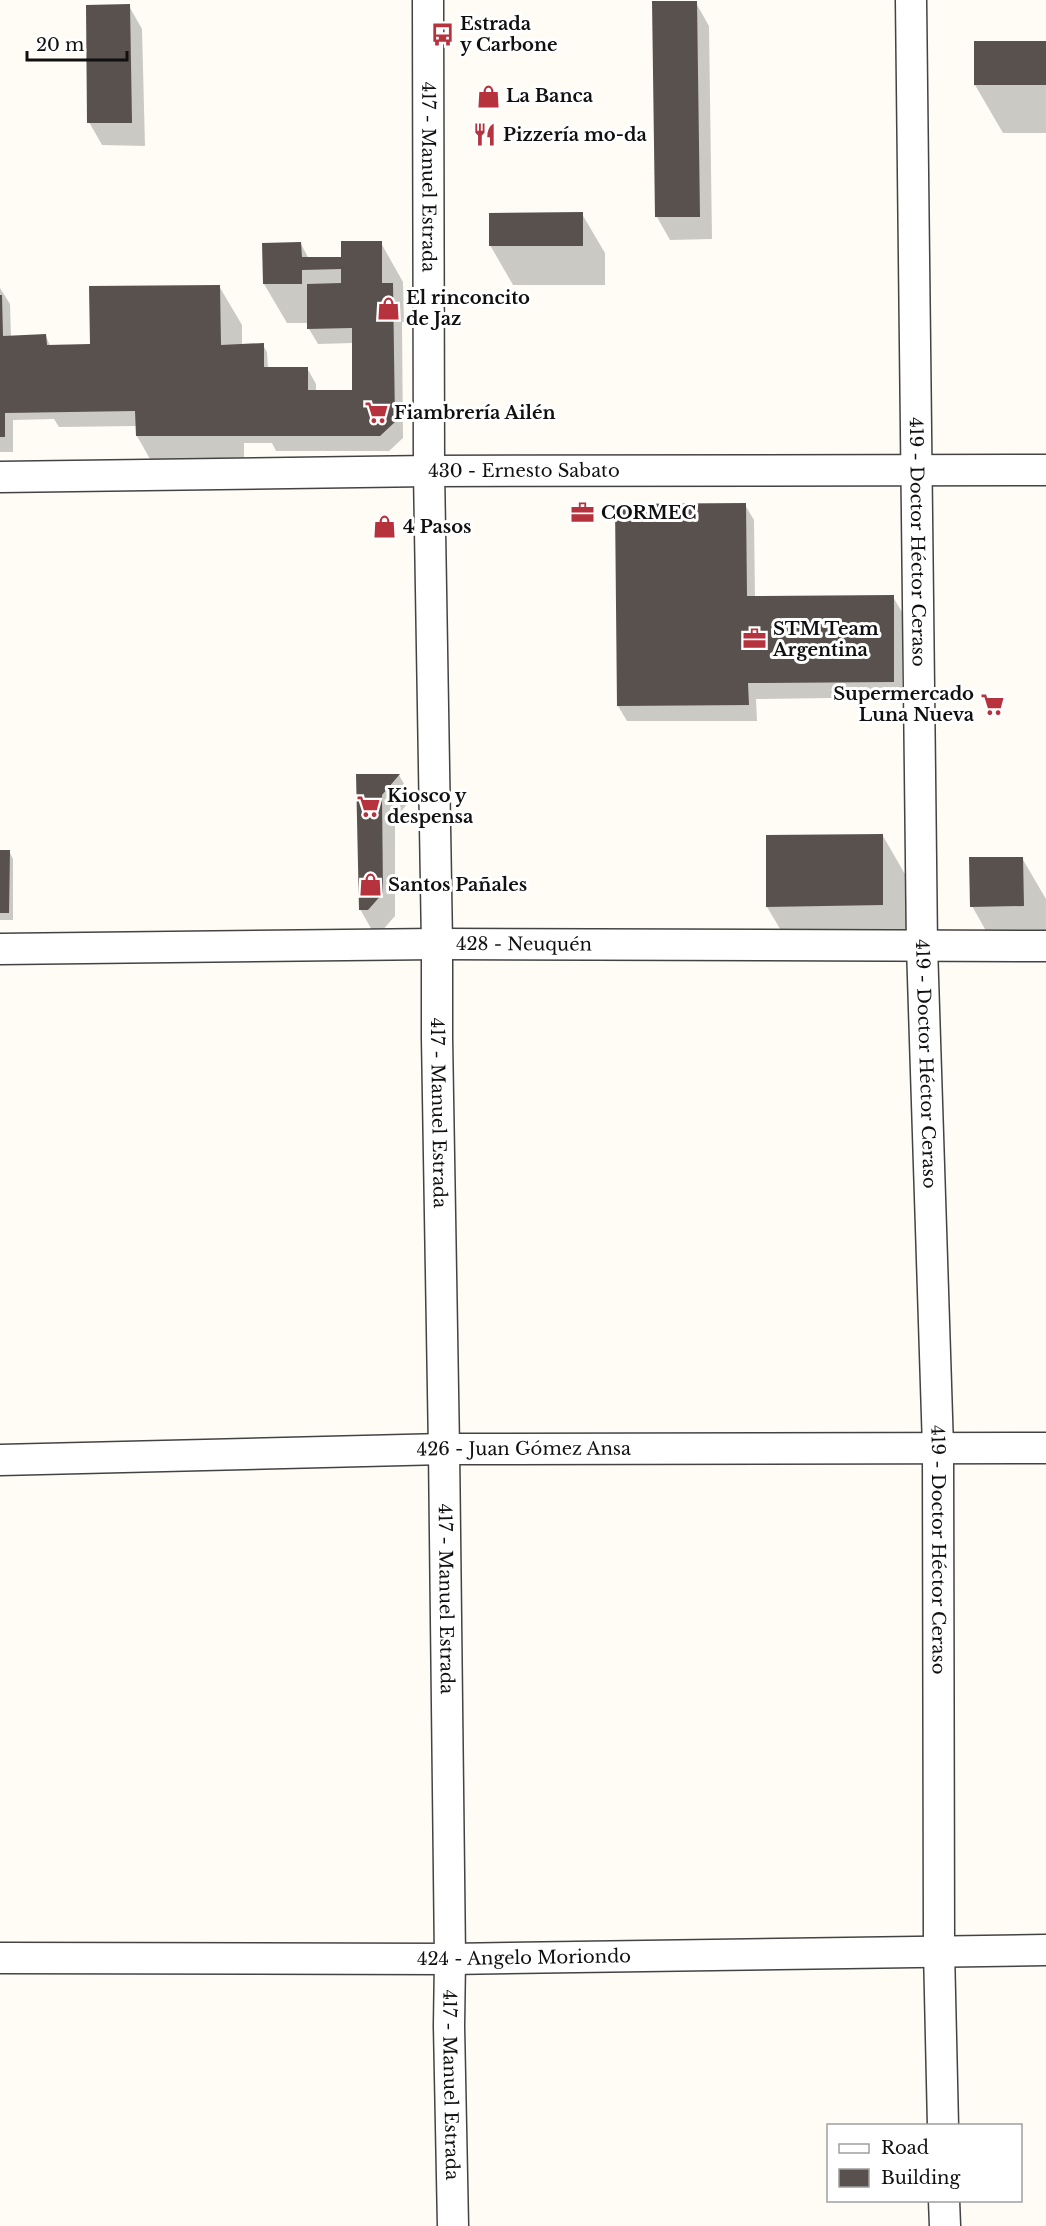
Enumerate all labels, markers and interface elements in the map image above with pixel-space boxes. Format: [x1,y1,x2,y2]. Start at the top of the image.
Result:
place label: Estrada y Carbone [460,13,558,56]
bus stop icon: Estrada y Carbone [429,21,455,47]
scale bar [27,24,128,62]
text: 20 m [36,34,84,56]
street label: 417 - Manuel Estrada [417,82,440,272]
shop icon: La Banca [475,83,501,109]
place label: La Banca [506,85,594,107]
restaurant icon: Pizzería mo-da [472,122,498,148]
place label: Pizzería mo-da [503,124,647,146]
place label: El rinconcito de Jaz [406,287,530,330]
shop icon: El rinconcito de Jaz [375,295,401,321]
supermarket icon: Fiambrería Ailén [363,400,389,426]
place label: Fiambrería Ailén [394,402,556,424]
street label: 419 - Doctor Héctor Ceraso [905,417,930,667]
street label: 430 - Ernesto Sabato [428,460,620,482]
office icon: CORMEC [570,500,596,526]
place label: CORMEC [601,502,696,524]
shop icon: 4 Pasos [372,514,398,540]
place label: 4 Pasos [403,516,471,538]
place label: STM Team Argentina [772,618,879,661]
office icon: STM Team Argentina [742,626,768,652]
place label: Supermercado Luna Nueva [833,683,975,726]
supermarket icon: Supermercado Luna Nueva [979,691,1005,717]
place label: Kiosco y despensa [387,785,474,828]
supermarket icon: Kiosco y despensa [356,793,382,819]
shop icon: Santos Pañales [357,872,383,898]
place label: Santos Pañales [388,874,527,896]
street label: 428 - Neuquén [456,933,592,956]
street label: 419 - Doctor Héctor Ceraso [911,939,941,1189]
street label: 417 - Manuel Estrada [426,1018,451,1208]
street label: 419 - Doctor Héctor Ceraso [926,1425,949,1674]
street label: 426 - Juan Gómez Ansa [416,1438,631,1461]
street label: 417 - Manuel Estrada [434,1503,458,1694]
street label: 424 - Angelo Moriondo [417,1945,631,1970]
street label: 417 - Manuel Estrada [438,1989,463,2180]
legend [827,2124,1022,2202]
text: Road [881,2137,929,2159]
text: Building [881,2167,960,2189]

